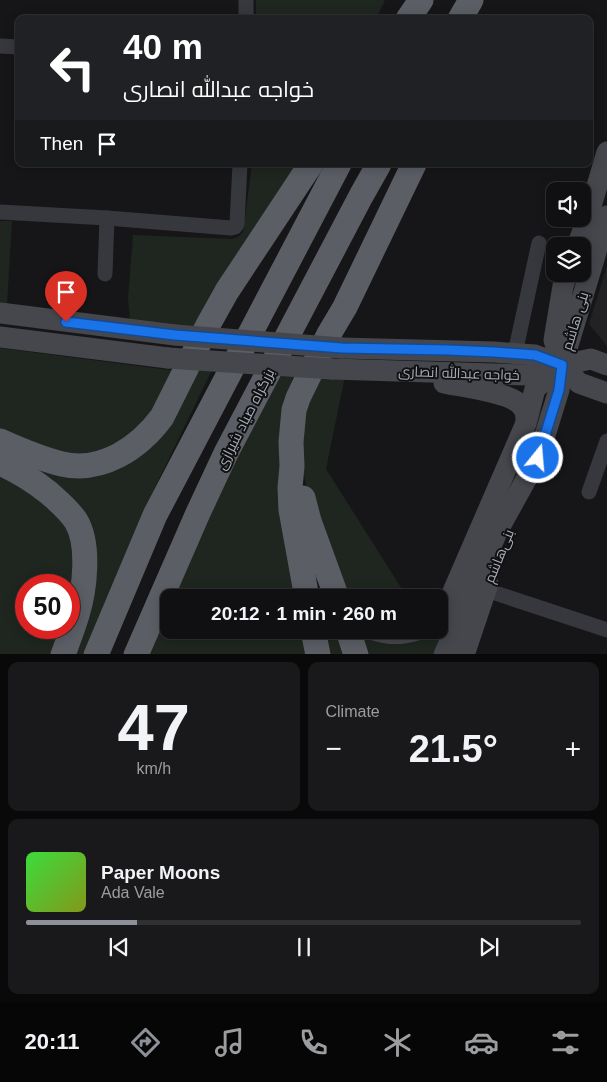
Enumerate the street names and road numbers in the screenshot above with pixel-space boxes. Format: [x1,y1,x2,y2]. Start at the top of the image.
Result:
street label: بنی هاشم [559,290,593,353]
street label: خواجه عبدالله انصاری [398,362,520,383]
street label: بزرگراه صیاد شیرازی [213,366,277,472]
street label: بنی‌هاشم [481,527,519,586]

